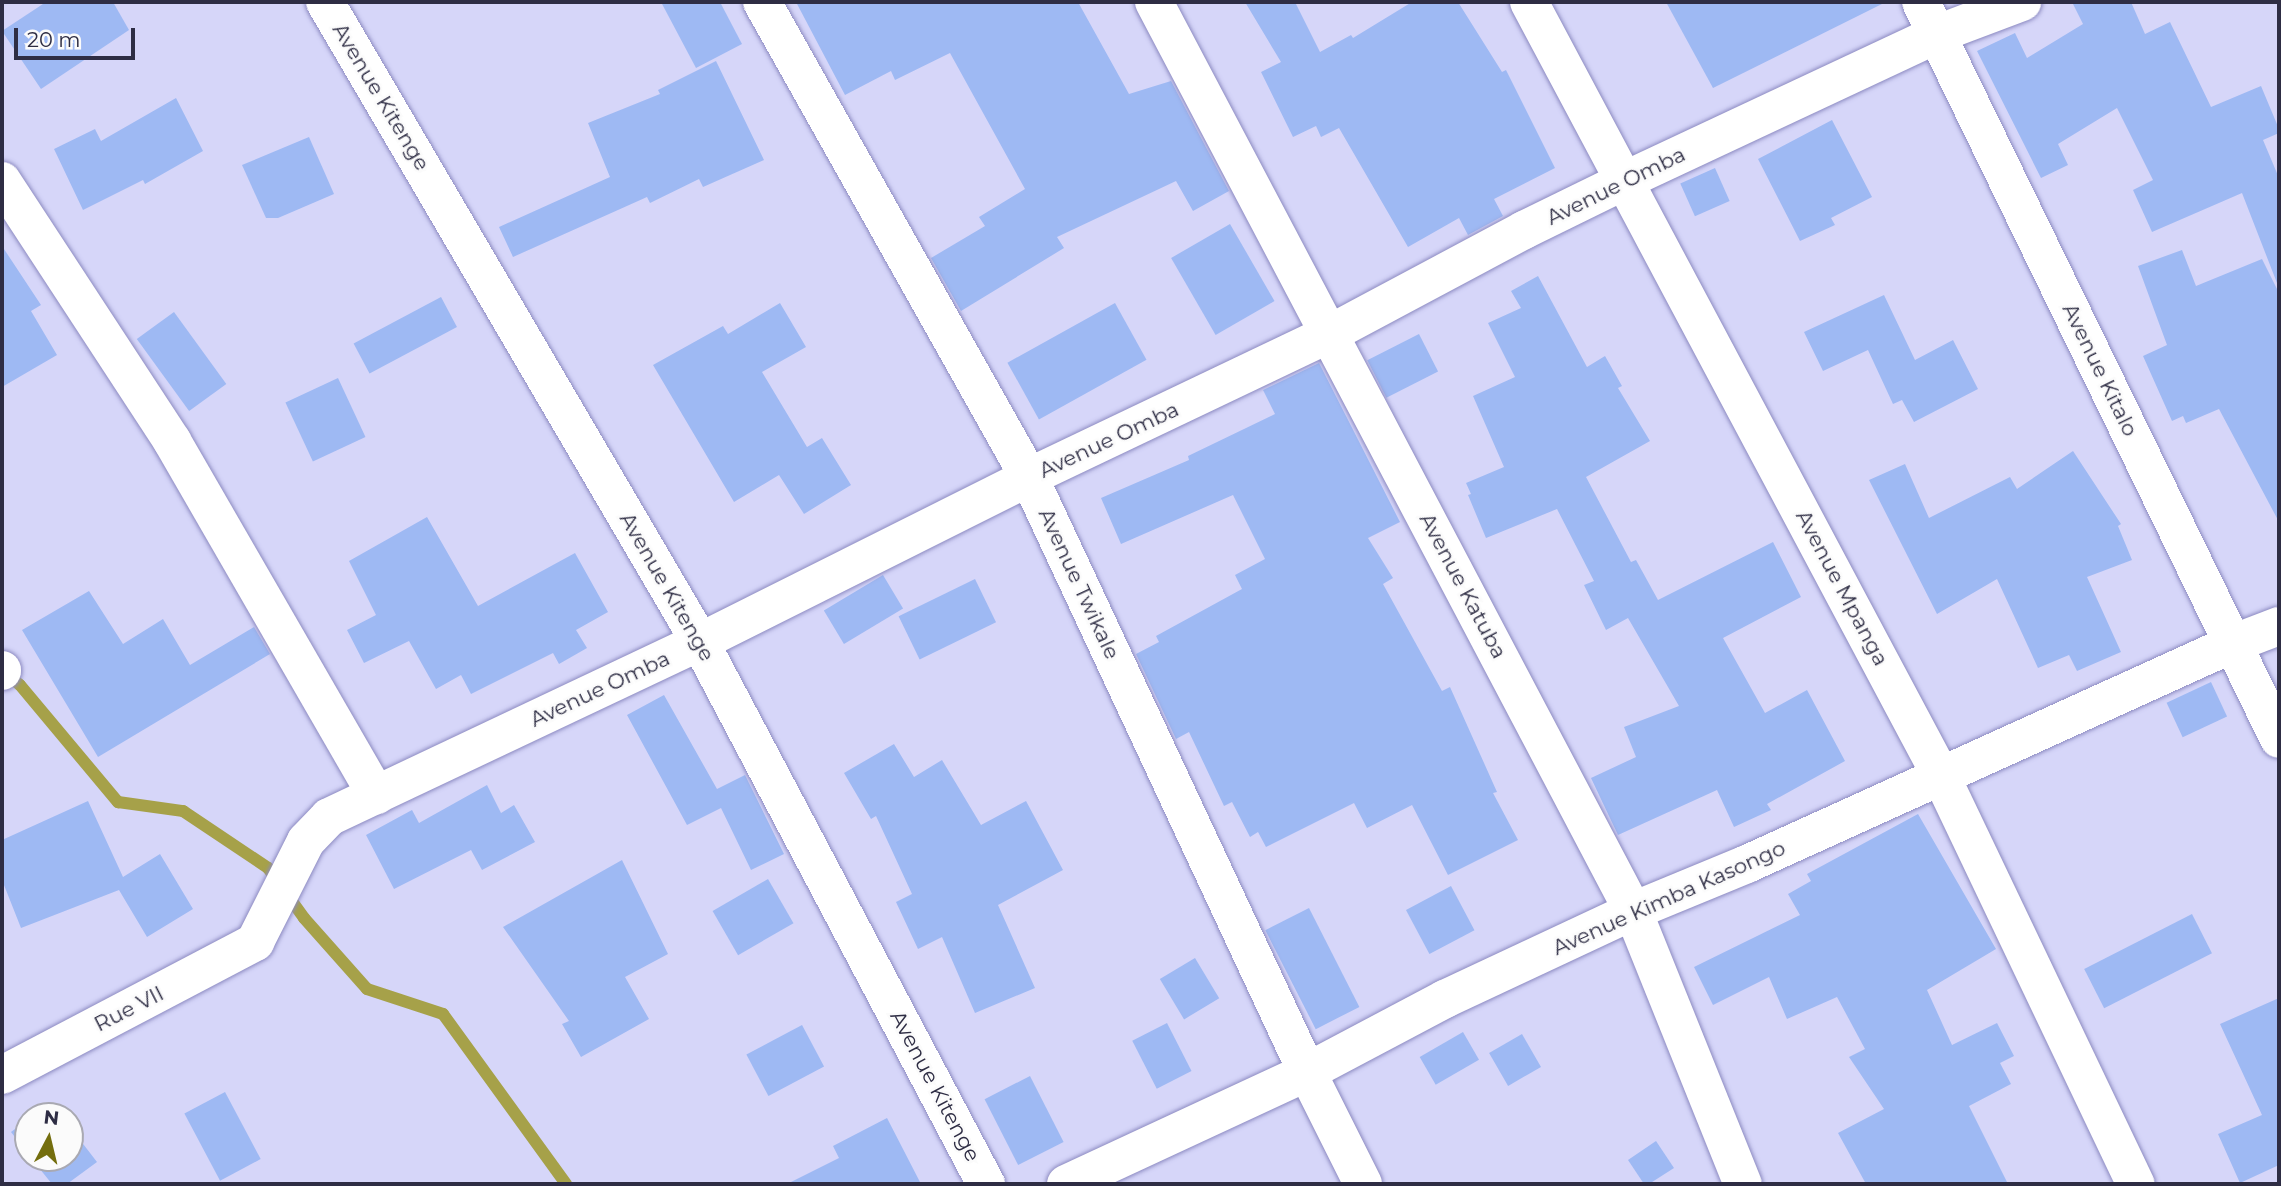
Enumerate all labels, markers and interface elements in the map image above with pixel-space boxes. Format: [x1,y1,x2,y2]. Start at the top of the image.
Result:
scale bar [18,14,138,58]
street label: Avenue Kitenge [327,19,435,175]
text: 20 m [27,27,81,52]
street label: Avenue Omba [1543,142,1689,230]
street label: Avenue Kitalo [2057,300,2143,440]
street label: Avenue Omba [1035,397,1183,483]
street label: Avenue Twikale [1033,505,1125,663]
street label: Avenue Mpanga [1790,506,1894,670]
street label: Avenue Kitenge [614,508,720,666]
street label: Avenue Katuba [1414,509,1512,663]
street label: Avenue Omba [526,646,674,732]
street label: Avenue Kimba Kasongo [1549,835,1789,961]
street label: Rue VII [90,981,168,1037]
street label: Avenue Kitenge [885,1006,985,1166]
north arrow [14,1102,84,1172]
text: N [42,1105,60,1130]

